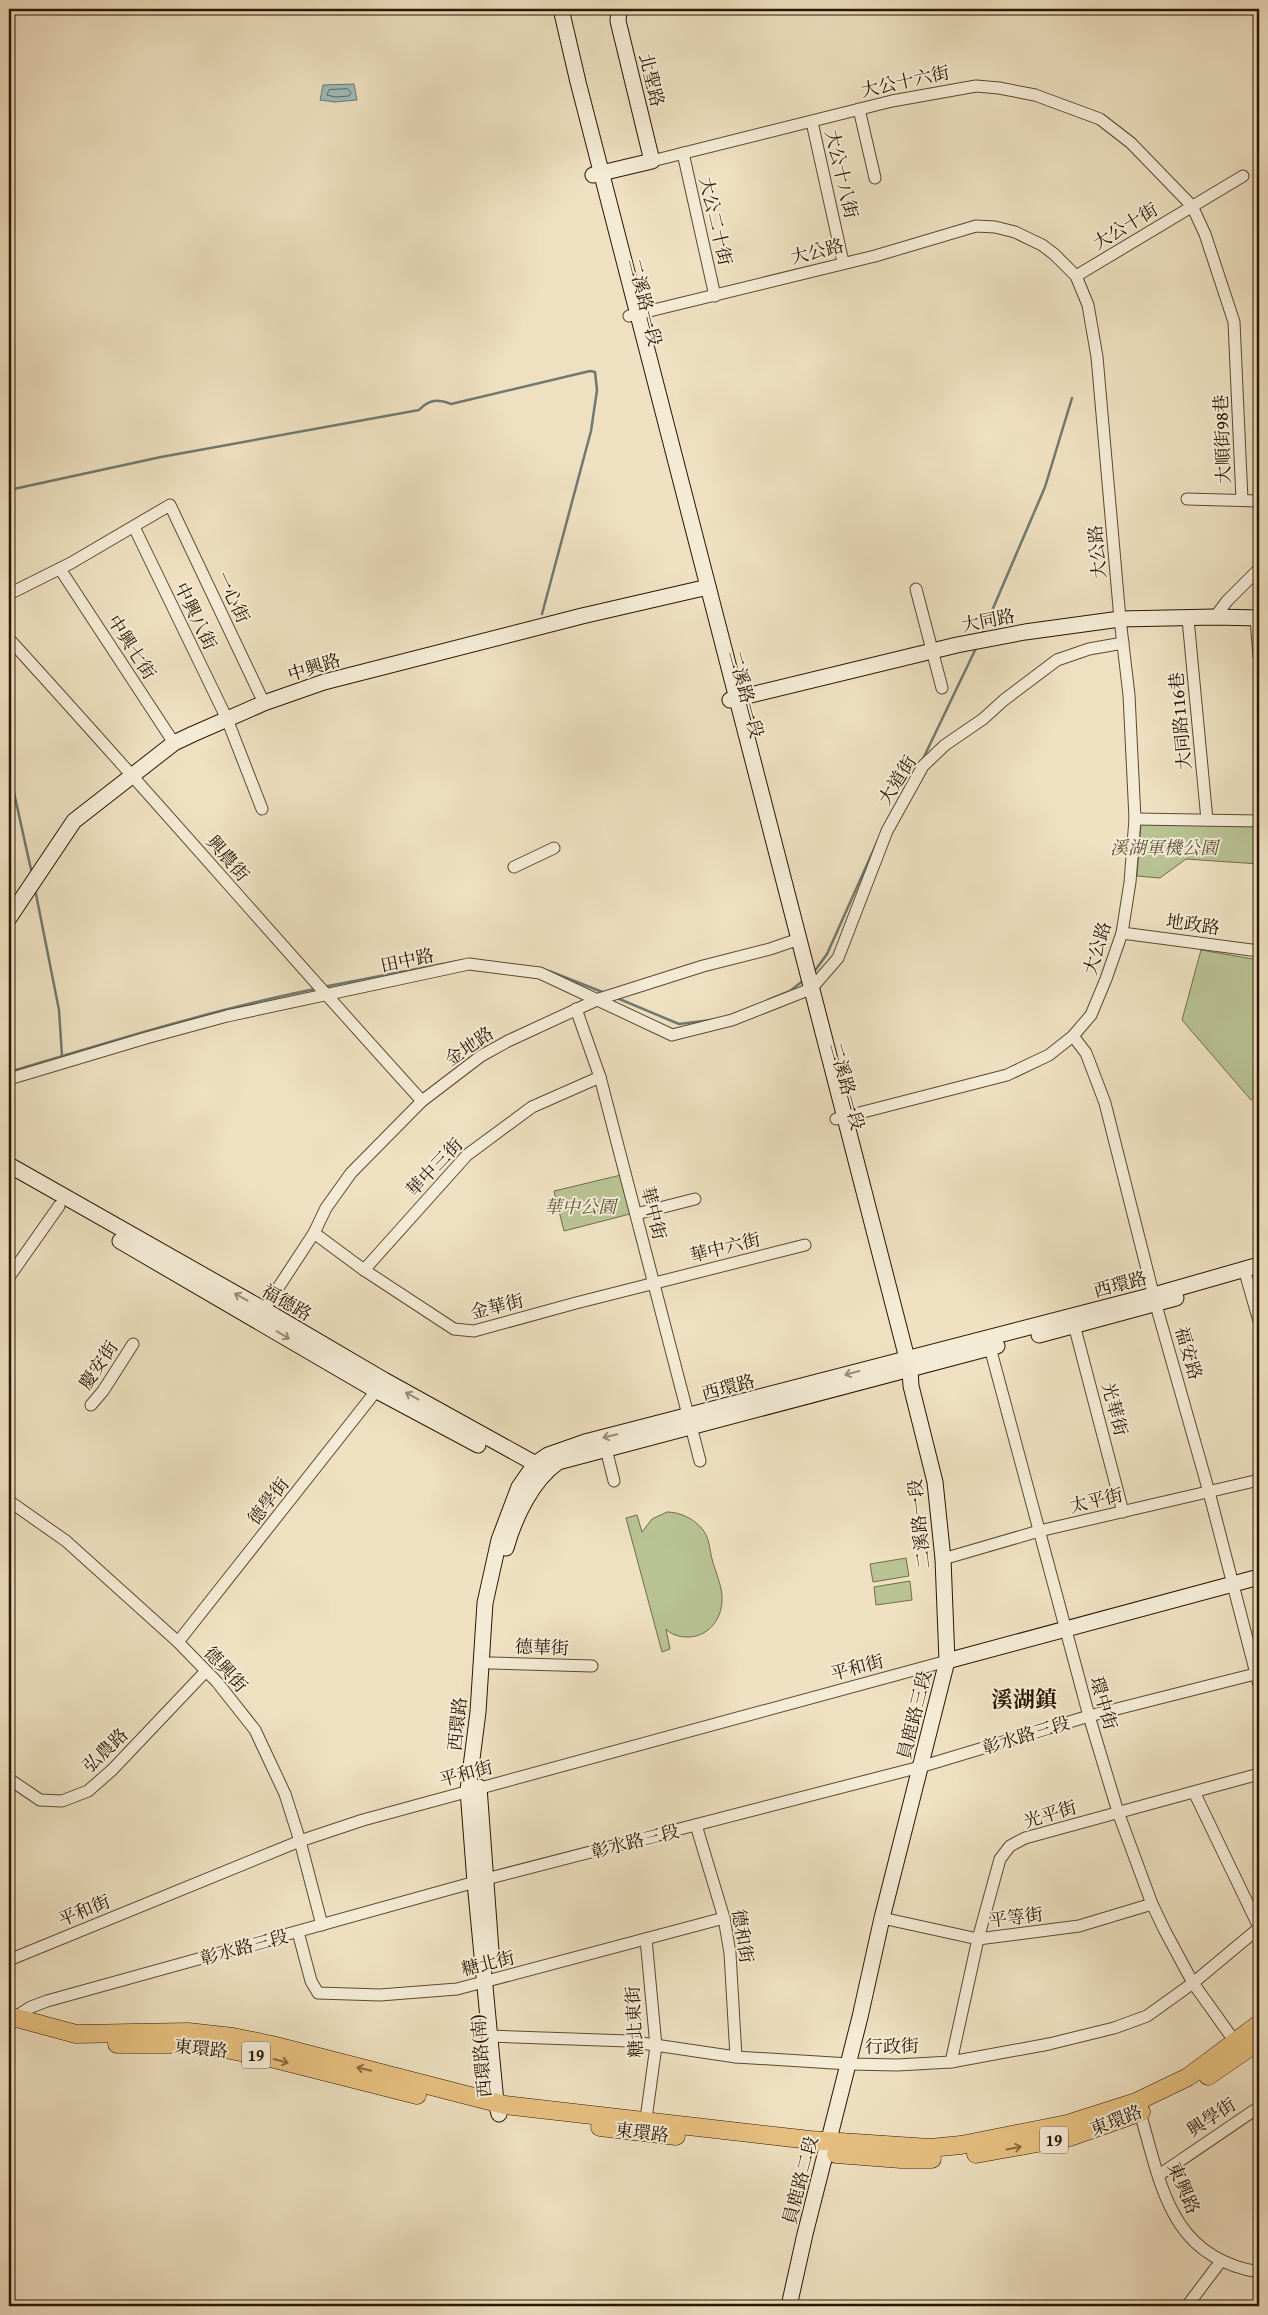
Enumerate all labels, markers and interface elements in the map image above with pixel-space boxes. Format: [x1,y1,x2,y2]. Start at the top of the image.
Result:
street label: 北聖路 [632,51,672,109]
street label: 大公十六街 [858,58,952,104]
street label: 大公十八街 [819,127,865,221]
street label: 大公二十街 [693,174,739,268]
street label: 大公十街 [1087,196,1163,256]
street label: 大公路 [788,231,846,271]
street label: 二溪路一段 [621,255,669,349]
street label: 大順街98巷 [1207,394,1237,484]
street label: 大公路 [1081,524,1113,580]
street label: 一心街 [209,567,257,627]
street label: 中興八街 [168,578,224,654]
street label: 大同路 [959,602,1017,638]
street label: 中興七街 [101,609,163,685]
street label: 中興路 [284,646,344,688]
street label: 二溪路一段 [721,647,771,741]
street label: 大同路116巷 [1162,671,1198,771]
street label: 大道街 [871,750,923,810]
street label: 興農街 [200,829,256,887]
park label: 溪湖軍機公園 [1110,834,1221,861]
street label: 地政路 [1164,907,1222,941]
street label: 大公路 [1076,918,1118,978]
street label: 田中路 [378,941,436,979]
street label: 金地路 [439,1020,499,1072]
street label: 二溪路一段 [822,1039,872,1133]
street label: 華中三街 [399,1132,469,1202]
street label: 華中街 [634,1184,674,1242]
park label: 華中公園 [544,1193,619,1220]
street label: 華中六街 [687,1225,763,1269]
street label: 西環路 [1090,1264,1150,1304]
street label: 福德路 [257,1277,317,1327]
street label: 金華街 [468,1286,526,1326]
one-way arrow [234,1292,249,1302]
street label: 福安路 [1169,1323,1209,1383]
one-way arrow [276,1330,290,1340]
street label: 慶安街 [72,1335,124,1395]
street label: 西環路 [698,1367,758,1407]
one-way arrow [845,1369,861,1378]
street label: 光華街 [1095,1379,1135,1439]
one-way arrow [405,1391,420,1401]
one-way arrow [603,1432,619,1441]
street label: 德學街 [241,1471,295,1531]
street label: 二溪路一段 [901,1478,937,1570]
street label: 太平街 [1067,1481,1125,1519]
street label: 德華街 [515,1633,569,1661]
street label: 德興街 [198,1640,254,1698]
street label: 平和街 [827,1647,887,1687]
street label: 員鹿路三段 [890,1668,938,1762]
street label: 環中街 [1084,1673,1124,1733]
district label: 溪湖鎮 [991,1683,1057,1715]
street label: 西環路 [441,1696,473,1752]
street label: 彰水路三段 [979,1709,1073,1761]
street label: 弘農路 [76,1722,134,1778]
street label: 平和街 [436,1753,496,1793]
street label: 光平街 [1020,1793,1080,1835]
street label: 彰水路三段 [588,1817,682,1865]
street label: 平和街 [54,1887,114,1933]
street label: 平等街 [988,1900,1044,1934]
street label: 德和街 [725,1907,761,1965]
street label: 彰水路三段 [197,1922,291,1972]
street label: 糖北街 [459,1943,517,1983]
street label: 糖北東街 [619,1985,649,2059]
street label: 西環路(南) [464,2013,498,2099]
street label: 東環路 [173,2032,229,2064]
street label: 行政街 [865,2032,919,2060]
road number: 19 [242,2042,270,2068]
one-way arrow [273,2057,289,2066]
one-way arrow [356,2064,372,2073]
street label: 興學街 [1181,2091,1241,2143]
street label: 東環路 [1086,2098,1146,2142]
street label: 東環路 [614,2115,670,2149]
road number: 19 [1040,2126,1068,2154]
street label: 員鹿路二段 [775,2133,825,2227]
one-way arrow [1005,2143,1021,2153]
street label: 東興路 [1161,2158,1207,2218]

